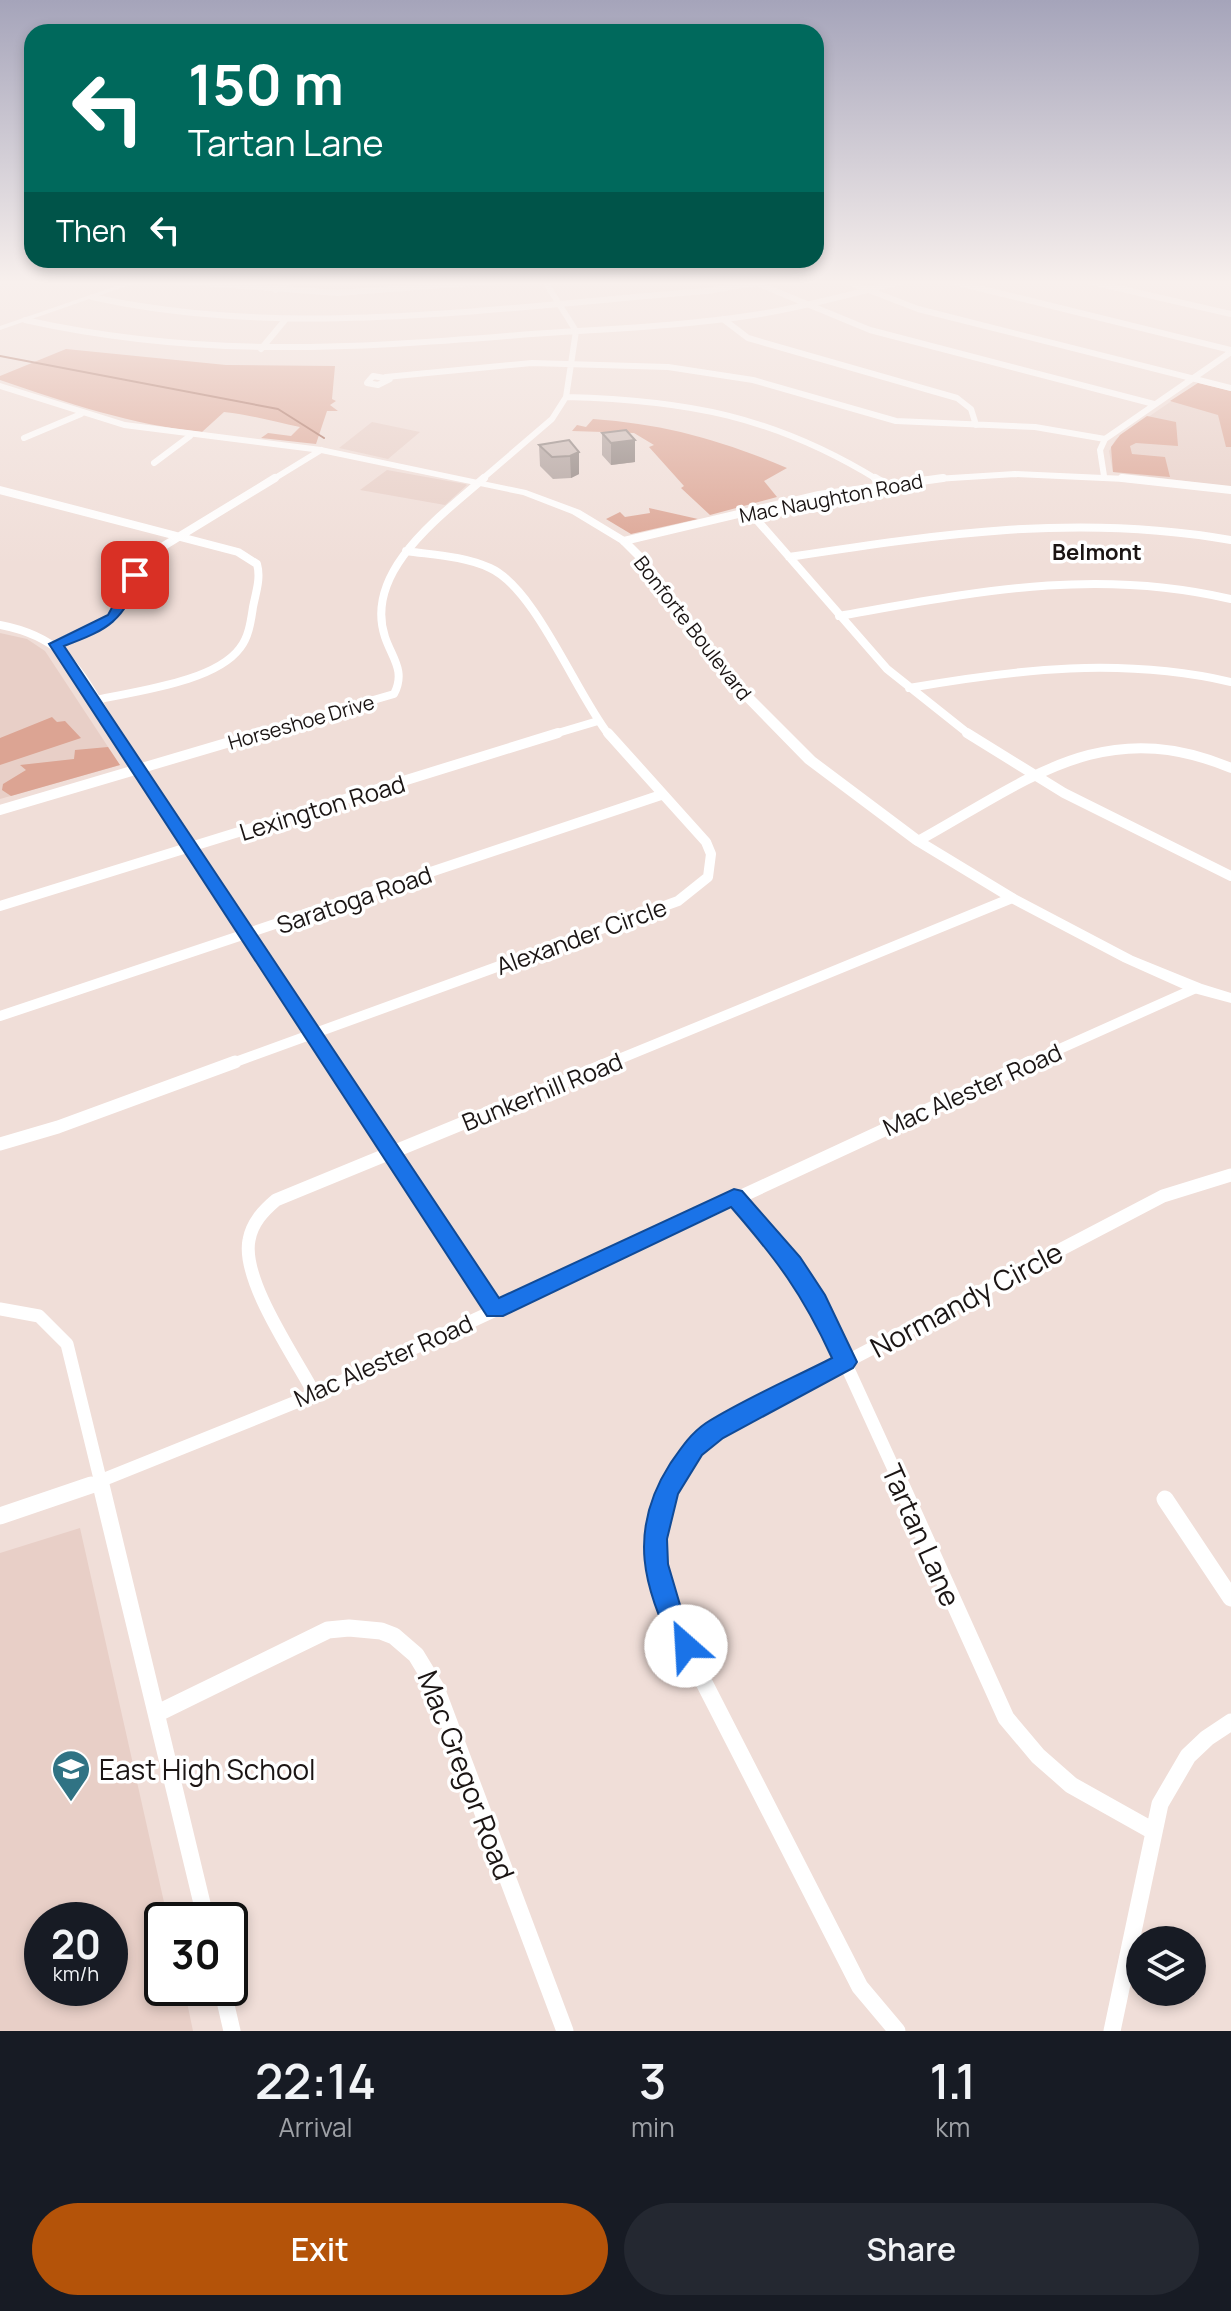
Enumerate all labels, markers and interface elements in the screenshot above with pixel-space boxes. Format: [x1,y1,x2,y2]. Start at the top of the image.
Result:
text: 150 m [188,45,344,122]
icon: left [56,56,160,160]
text: Tartan Lane [188,118,384,167]
icon: left [143,208,187,252]
text: Then [56,210,127,251]
street label: Mac Naughton Road [737,467,925,529]
district label: Belmont [1052,537,1142,567]
pin [101,541,169,609]
street label: Bonforte Boulevard [628,550,758,706]
icon: arrive [113,553,157,597]
street label: Horseshoe Drive [225,688,377,756]
street label: Lexington Road [235,766,409,848]
street label: Saratoga Road [272,857,436,941]
street label: Alexander Circle [491,890,671,982]
street label: Mac Alester Road [877,1035,1067,1143]
street label: Bunkerhill Road [457,1044,627,1138]
street label: Normandy Circle [863,1232,1069,1366]
street label: Mac Alester Road [288,1306,478,1414]
street label: Tartan Lane [874,1458,970,1612]
position arrow [644,1604,728,1688]
street label: Mac Gregor Road [410,1665,524,1885]
school or university icon: East High School [50,1748,92,1803]
place label: East High School [99,1750,316,1788]
speed limit sign: 30 [144,1902,248,2006]
text: 20 [51,1916,101,1971]
map controls [1126,1926,1206,2006]
button: layers [1126,1926,1206,2006]
text: km/h [53,1960,99,1987]
text: 22:14 [255,2048,376,2113]
text: 3 [639,2048,667,2113]
text: 1.1 [929,2048,976,2113]
text: Arrival [278,2109,353,2145]
text: min [631,2109,675,2145]
text: km [935,2109,970,2145]
button: Exit [32,2203,608,2295]
button: Share [624,2203,1199,2295]

